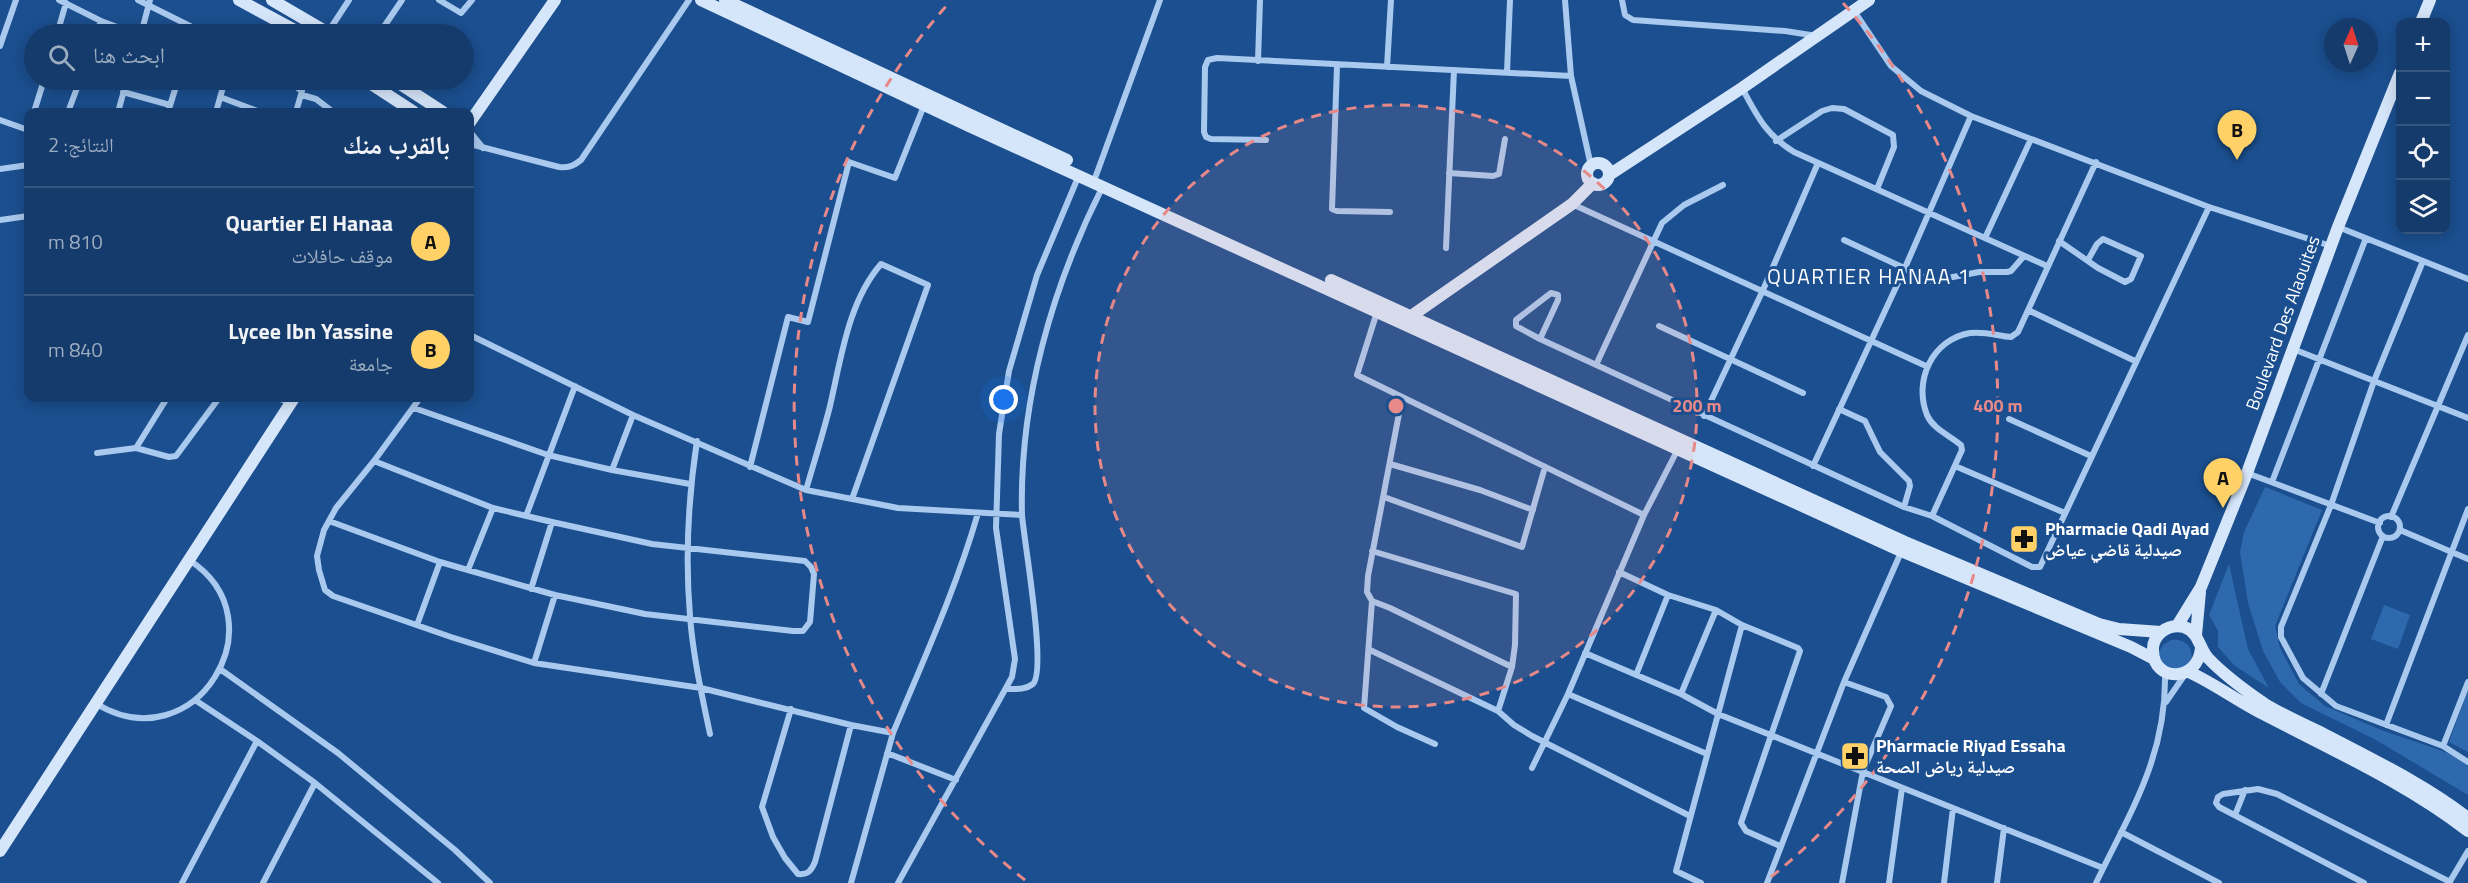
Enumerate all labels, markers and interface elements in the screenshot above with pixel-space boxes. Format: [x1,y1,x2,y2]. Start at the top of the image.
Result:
north arrow [2324,18,2378,72]
map controls [2396,18,2450,234]
button: + [2396,18,2450,72]
search box [24,24,474,90]
text: ابحث هنا [93,38,165,72]
icon: search [45,41,78,74]
button: − [2396,72,2450,126]
pin: B [2218,110,2256,160]
text: بالقرب منك [343,125,450,164]
button: locate [2396,126,2450,180]
text: النتائج: 2 [48,129,114,160]
button: layers [2396,180,2450,234]
text: Quartier El Hanaa [225,206,393,240]
text: 810 m [48,226,103,257]
text: A [424,226,437,257]
street label: Boulevard Des Alaouites [2238,232,2327,414]
text: موقف حافلات [292,240,393,271]
district label: QUARTIER HANAA 1 [1767,260,1971,292]
text: Lycee Ibn Yassine [228,314,393,348]
text: 840 m [48,334,103,365]
text: B [424,334,437,365]
text: جامعة [349,348,393,379]
your location [989,385,1018,414]
text: 200 m [1672,392,1722,419]
text: 400 m [1973,392,2023,419]
centre of rings [1386,396,1406,416]
pin: A [2204,458,2242,508]
place label: Pharmacie Qadi Ayad صيدلية قاضي عياض [2045,515,2209,564]
pharmacy icon: Pharmacie Qadi Ayad صيدلية قاضي عياض [2008,523,2040,555]
place label: Pharmacie Riyad Essaha صيدلية رياض الصحة [1876,732,2066,780]
pharmacy icon: Pharmacie Riyad Essaha صيدلية رياض الصحة [1839,740,1871,772]

